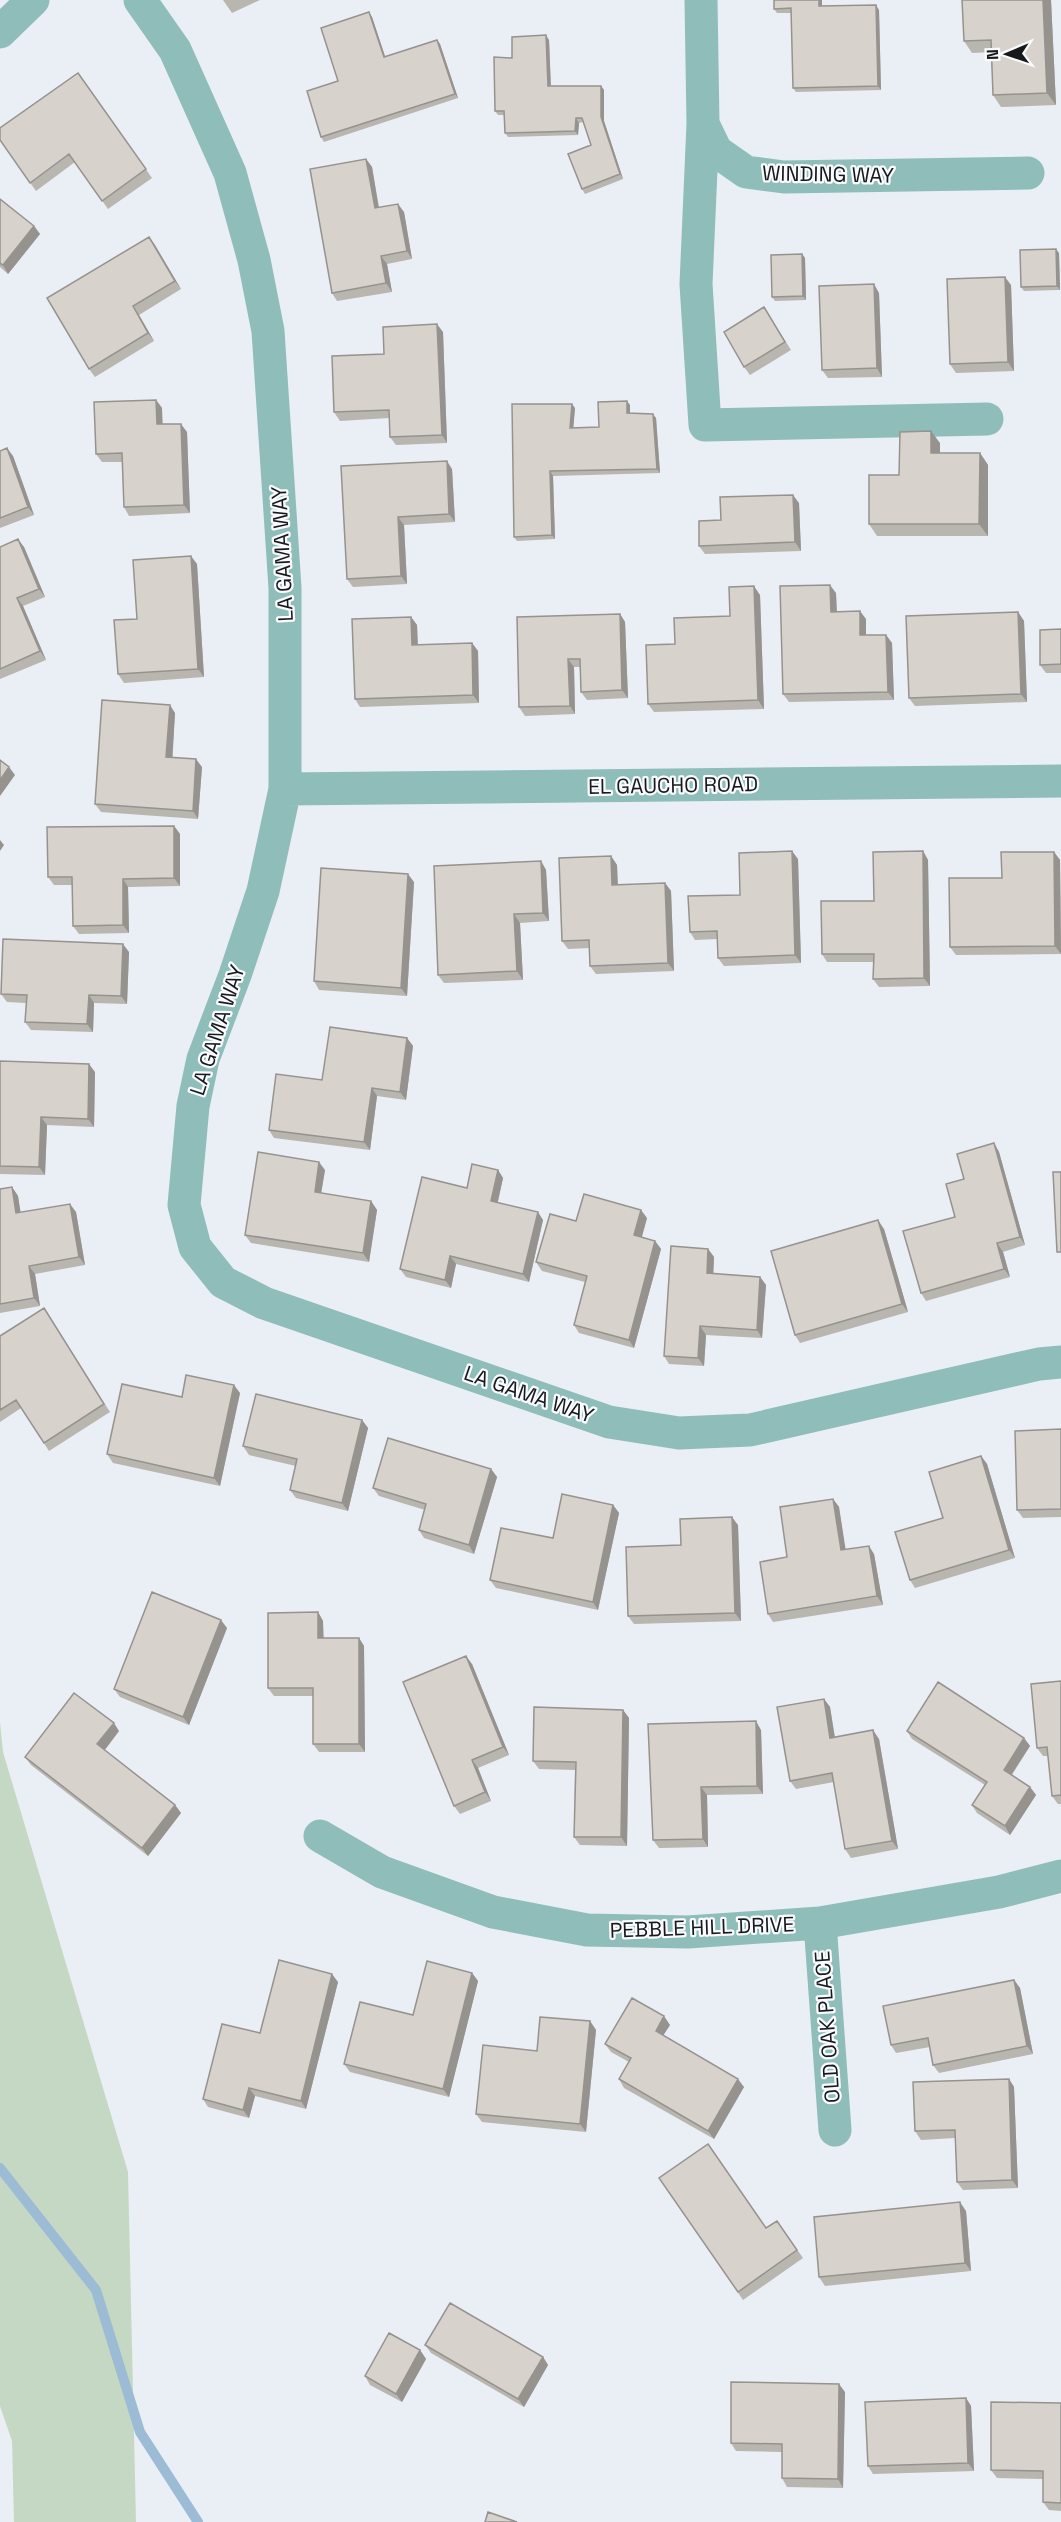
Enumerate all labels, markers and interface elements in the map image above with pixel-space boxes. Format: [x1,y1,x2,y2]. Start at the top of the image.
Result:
north arrow [977,24,1037,84]
text: N [982,49,1003,60]
street label: WINDING WAY [762,159,894,189]
street label: LA GAMA WAY [265,485,299,622]
street label: EL GAUCHO ROAD [588,770,758,800]
street label: LA GAMA WAY [183,961,251,1099]
street label: LA GAMA WAY [461,1359,598,1429]
street label: PEBBLE HILL DRIVE [609,1910,795,1944]
street label: OLD OAK PLACE [808,1950,846,2104]

